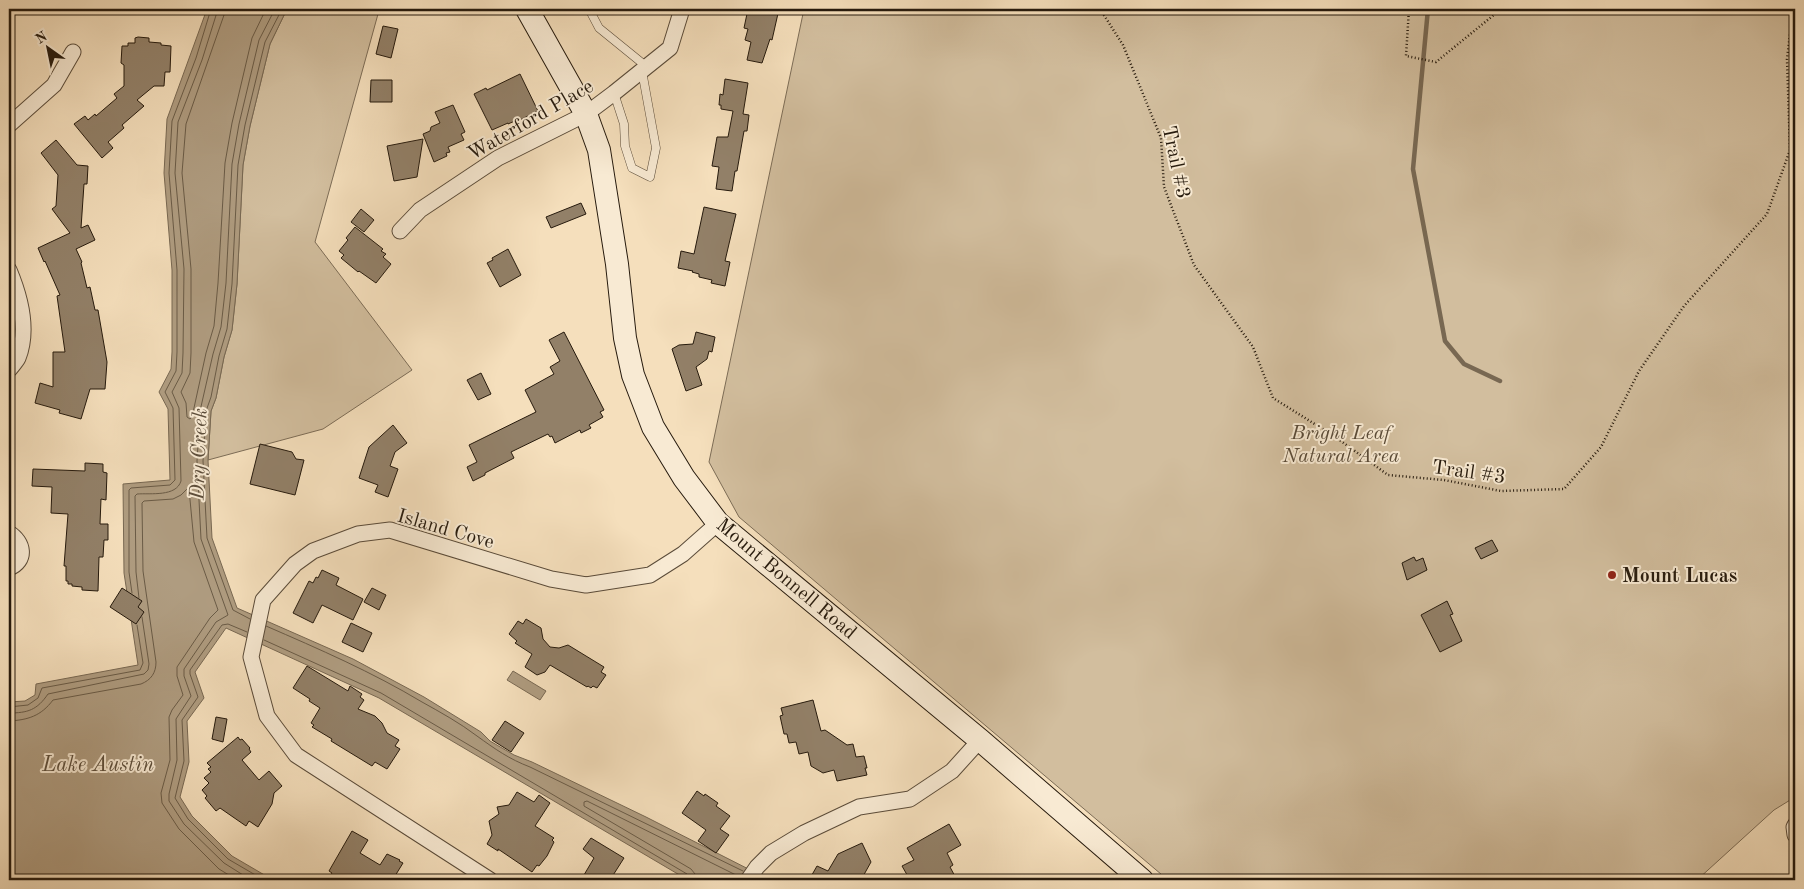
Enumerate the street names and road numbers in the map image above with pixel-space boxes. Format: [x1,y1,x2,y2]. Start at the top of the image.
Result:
street label: Waterford Place [465,77,597,165]
street label: Trail #3 [1158,124,1193,201]
street label: Trail #3 [1431,458,1507,488]
street label: Island Cove [395,507,496,553]
street label: Mount Bonnell Road [712,515,860,644]

